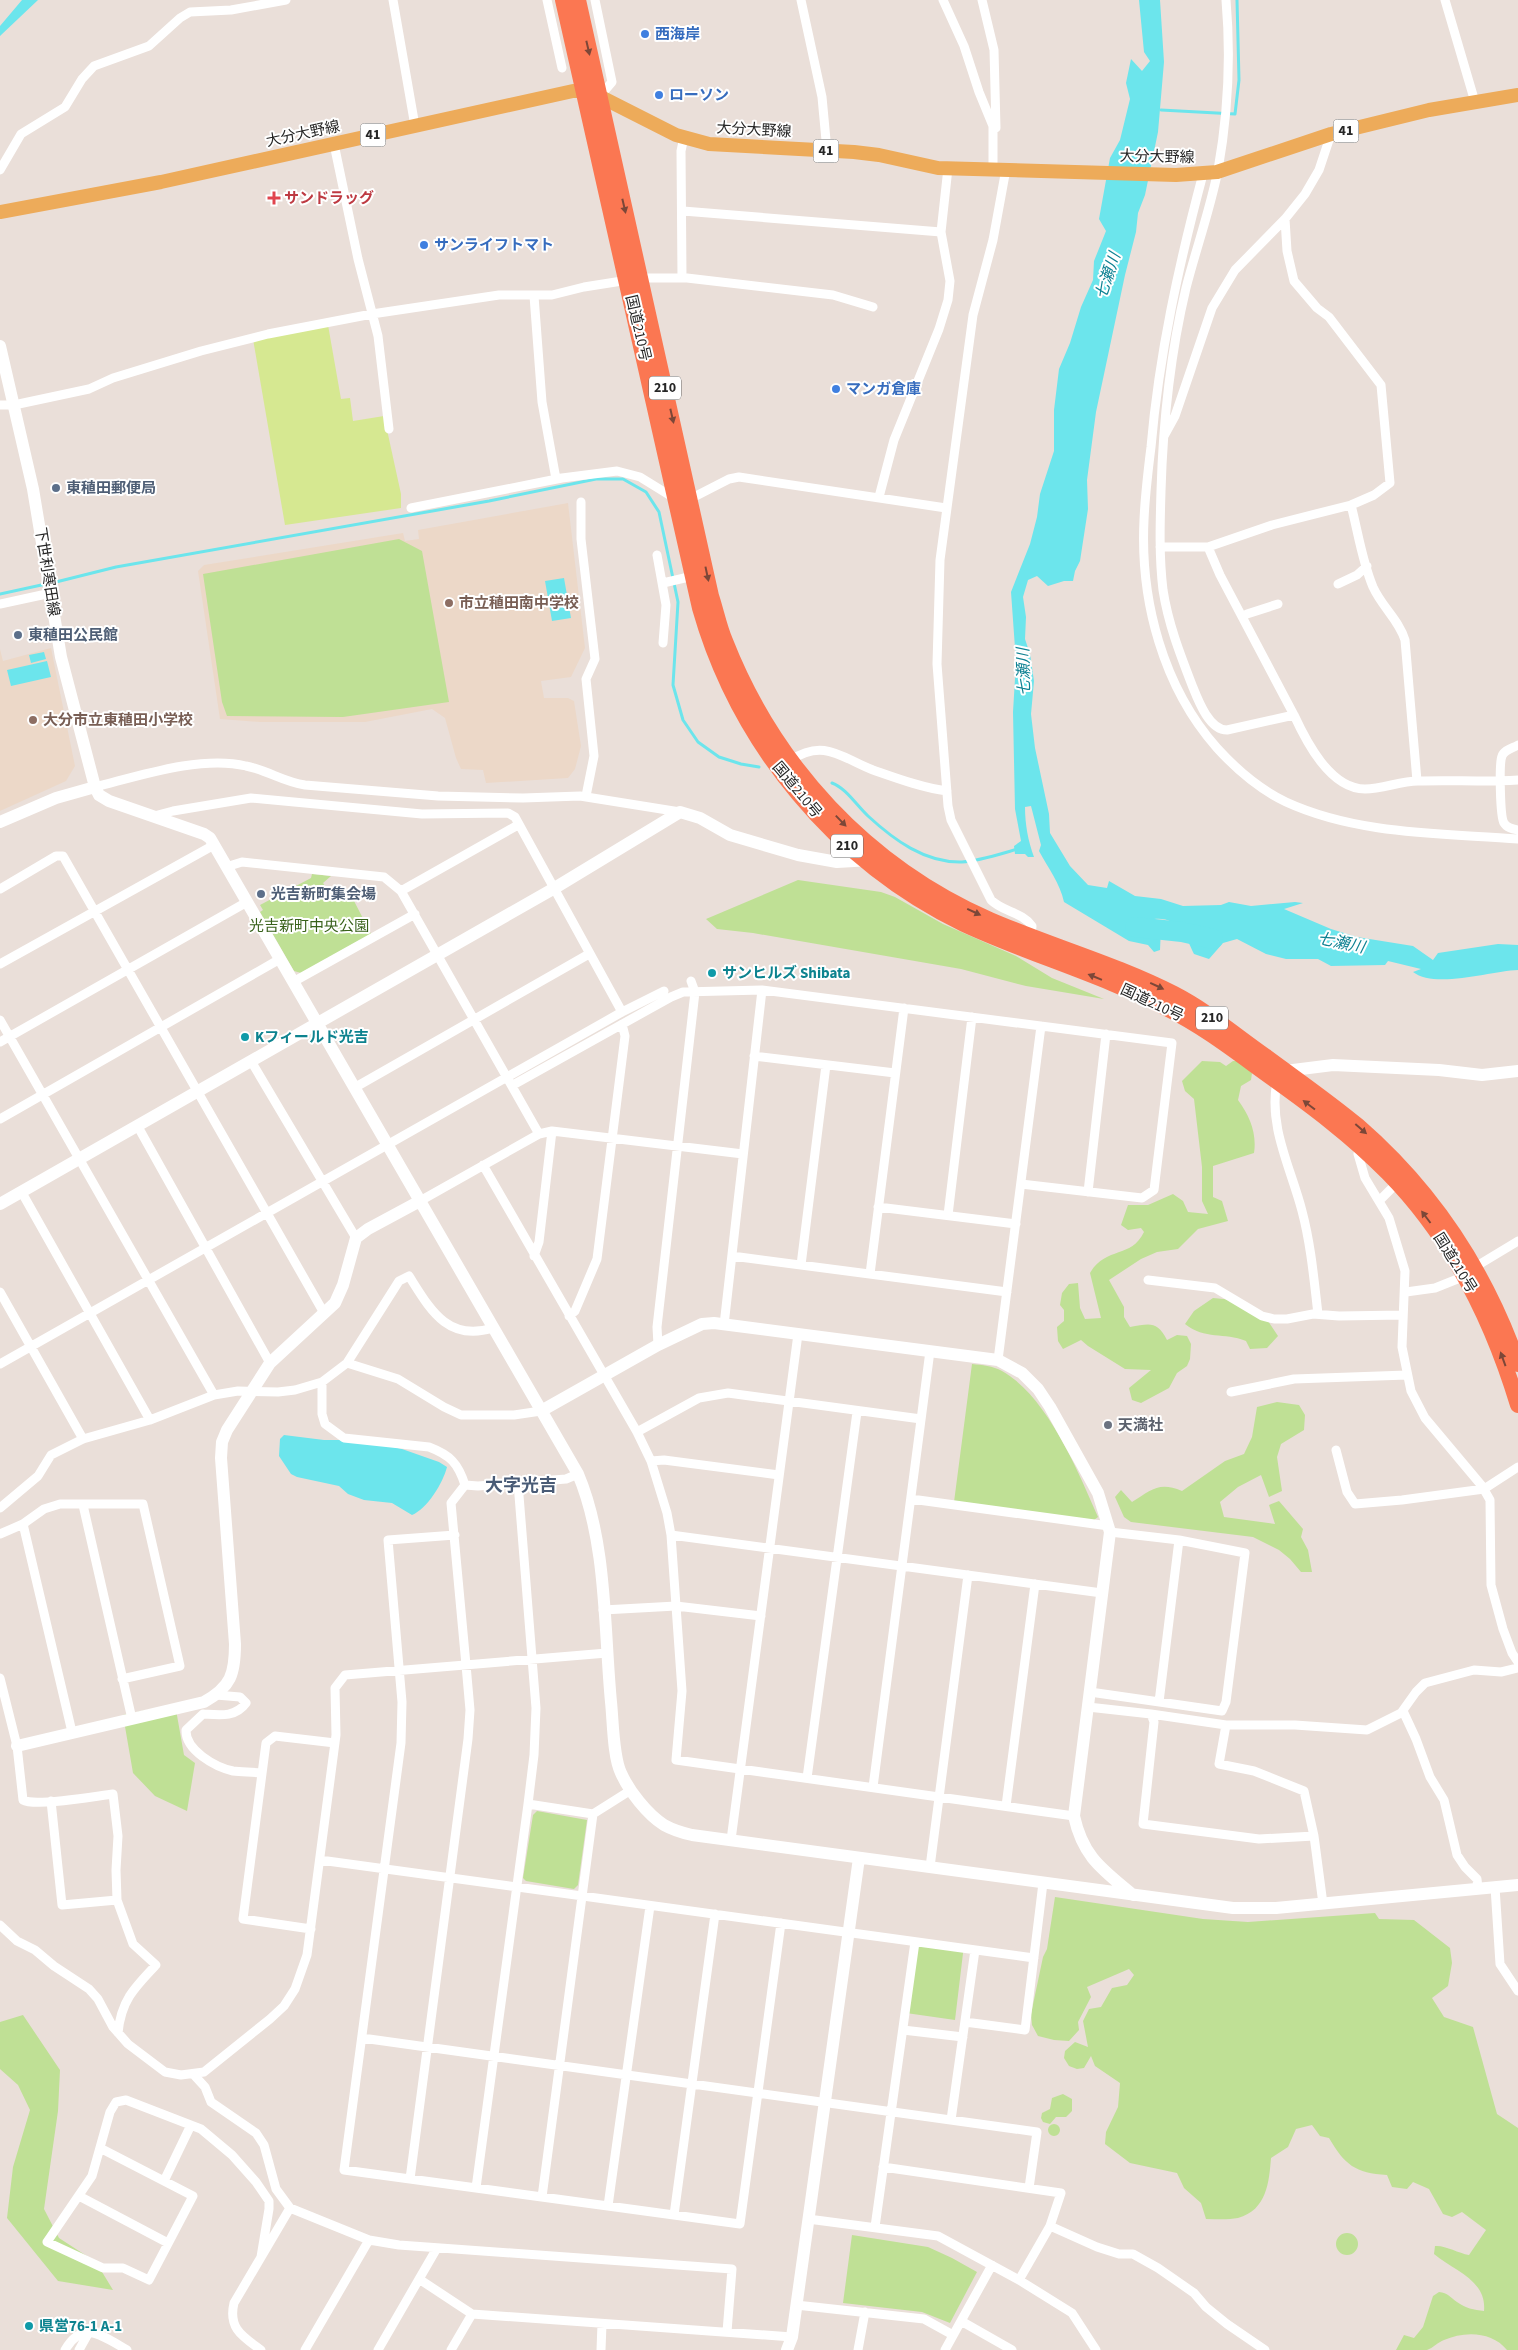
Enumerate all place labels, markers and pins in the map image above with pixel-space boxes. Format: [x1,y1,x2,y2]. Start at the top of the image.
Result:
place label: 西海岸 [655,24,700,45]
marker: 西海岸 [639,28,651,40]
place label: ローソン [669,85,729,106]
marker: ローソン [653,89,665,101]
place label: サンドラッグ [284,188,374,209]
marker: サンドラッグ [268,192,280,204]
place label: サンライフトマト [434,235,554,256]
marker: サンライフトマト [418,239,430,251]
place label: マンガ倉庫 [846,379,921,400]
marker: マンガ倉庫 [830,383,842,395]
place label: 東稙田郵便局 [66,478,156,499]
marker: 東稙田郵便局 [50,482,62,494]
place label: 市立稙田南中学校 [459,593,579,614]
marker: 市立稙田南中学校 [443,597,455,609]
place label: 東稙田公民館 [28,625,118,646]
marker: 東稙田公民館 [12,629,24,641]
place label: 大分市立東稙田小学校 [43,710,193,731]
marker: 大分市立東稙田小学校 [27,714,39,726]
place label: 光吉新町集会場 [271,884,376,905]
marker: 光吉新町集会場 [255,888,267,900]
place label: サンヒルズ Shibata [722,963,851,984]
marker: サンヒルズ Shibata [706,967,718,979]
place label: Kフィールド光吉 [255,1027,369,1048]
marker: Kフィールド光吉 [239,1031,251,1043]
place label: 天満社 [1118,1415,1163,1436]
marker: 天満社 [1102,1419,1114,1431]
place label: 県営76-1 A-1 [39,2316,122,2337]
marker: 県営76-1 A-1 [23,2320,35,2332]

